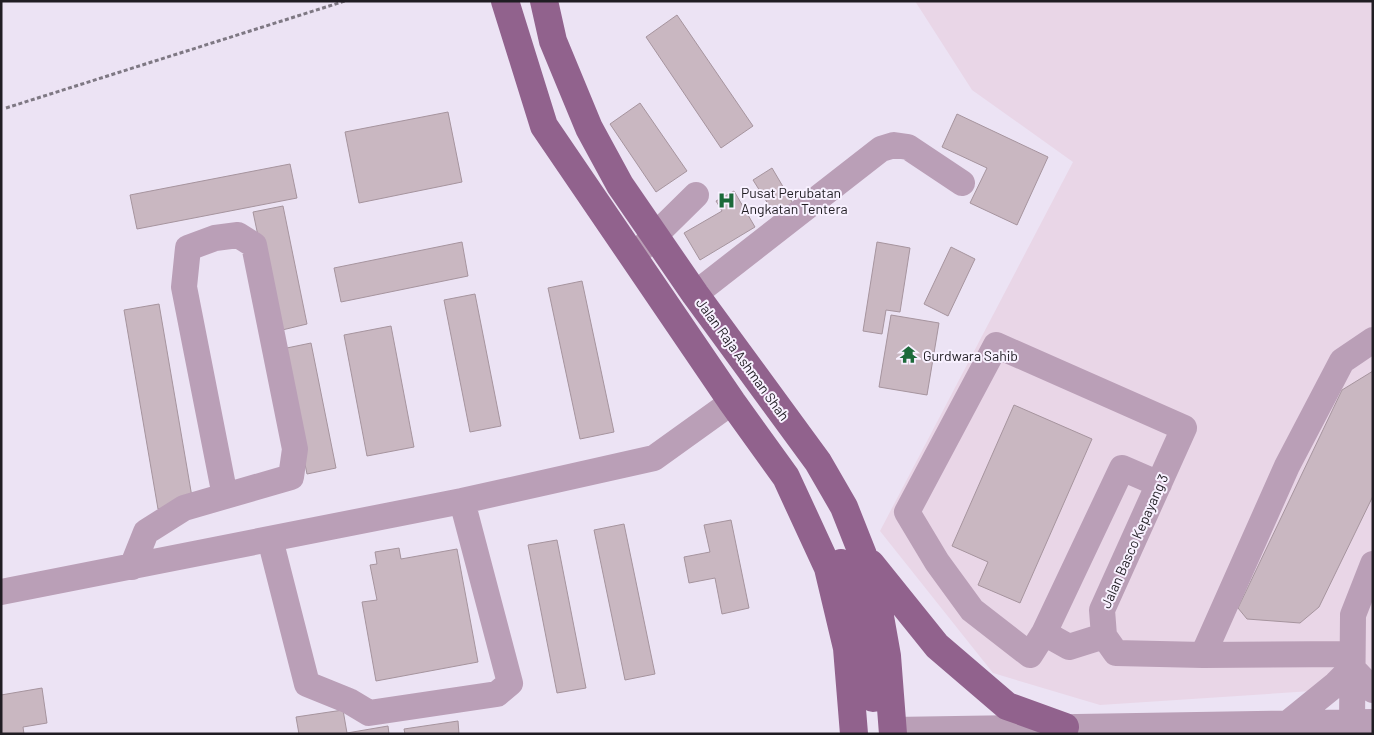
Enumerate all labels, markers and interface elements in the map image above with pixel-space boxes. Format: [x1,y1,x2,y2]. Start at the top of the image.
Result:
place label: Pusat Perubatan Angkatan Tentera [741,184,848,217]
hospital icon: Pusat Perubatan Angkatan Tentera [717,190,737,210]
street label: Jalan Raja Ashman Shah [693,294,793,424]
temple icon: Gurdwara Sahib [899,345,919,365]
place label: Gurdwara Sahib [923,347,1018,364]
street label: Jalan Basco Kepayang 3 [1097,471,1171,611]

